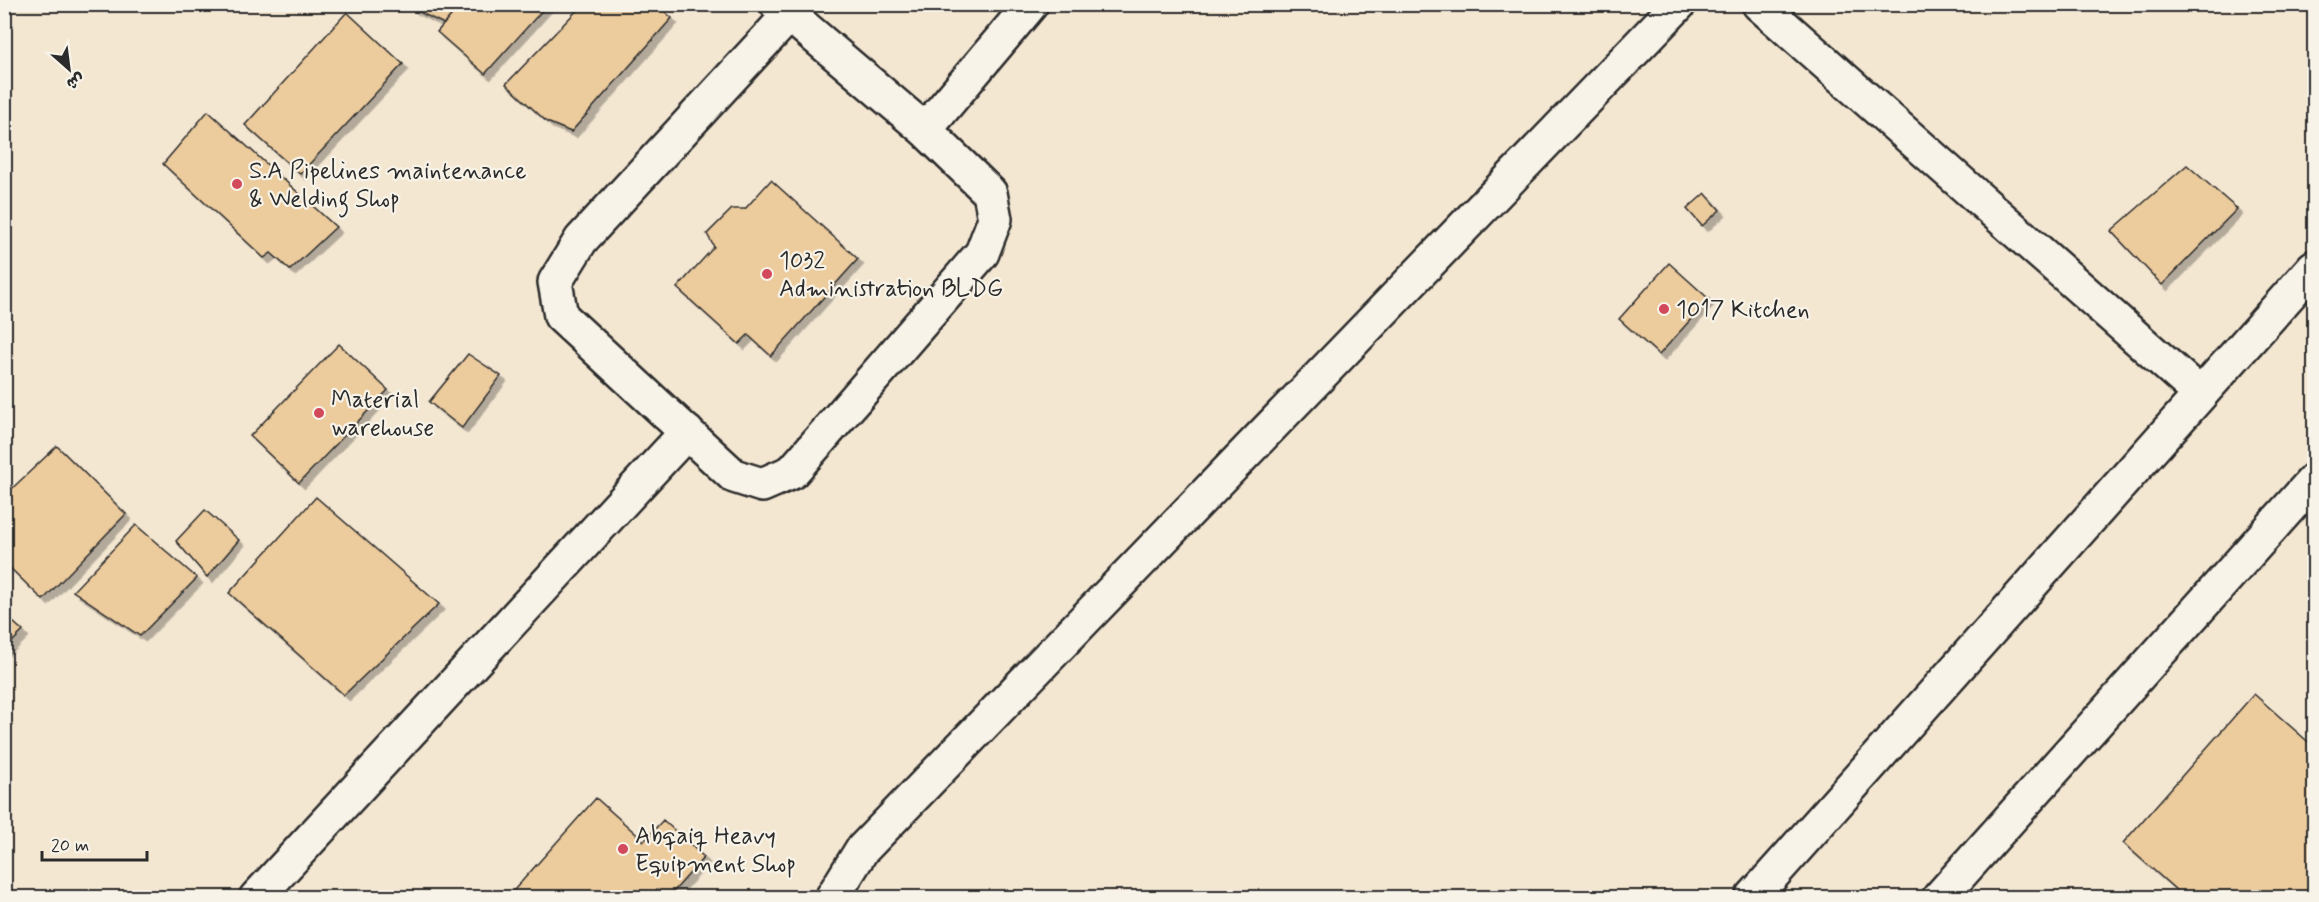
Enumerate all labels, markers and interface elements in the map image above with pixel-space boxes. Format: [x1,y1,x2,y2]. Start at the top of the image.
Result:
north arrow [39,39,99,99]
text: ش [63,68,88,94]
place label: S.A Pipelines maintenance & Welding Shop [249,156,527,218]
marker: S.A Pipelines maintenance & Welding Shop [230,177,244,191]
place label: 1032 Administration BLDG [779,246,1003,305]
marker: 1032 Administration BLDG [760,267,774,281]
place label: 1017 Kitchen [1676,295,1810,326]
marker: 1017 Kitchen [1657,302,1671,316]
place label: Material warehouse [331,385,434,444]
marker: Material warehouse [312,406,326,420]
place label: Abqaiq Heavy Equipment Shop [635,821,796,880]
scale bar [42,824,147,862]
text: 20 m [51,834,89,858]
marker: Abqaiq Heavy Equipment Shop [616,842,630,856]

